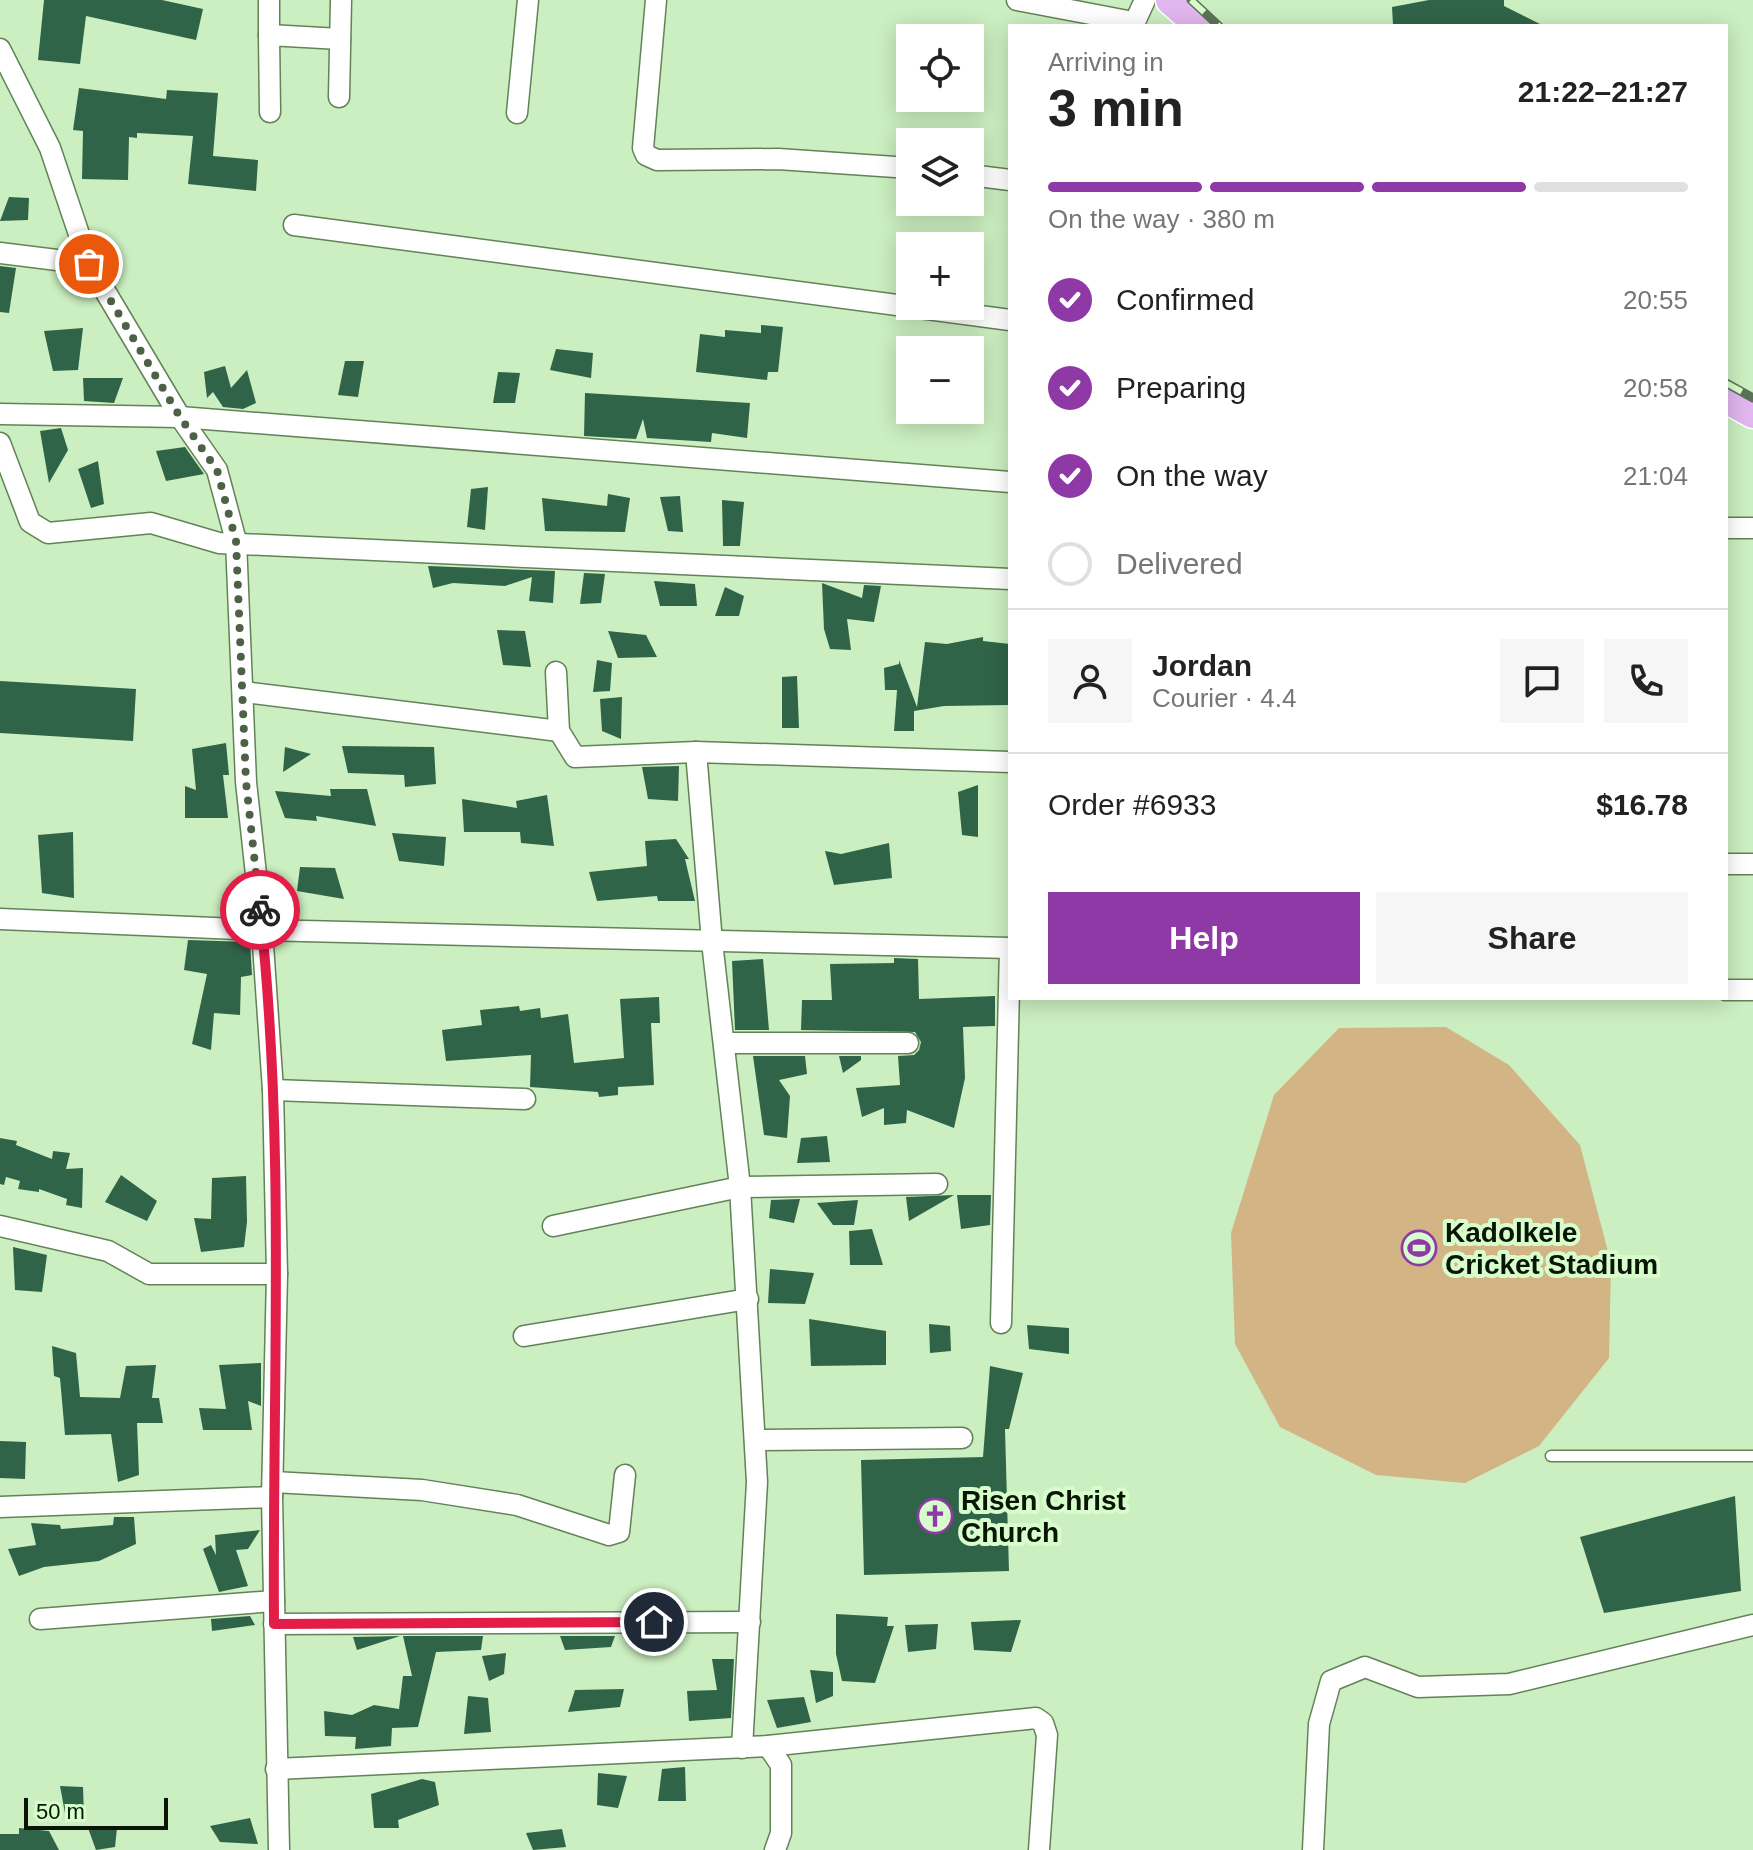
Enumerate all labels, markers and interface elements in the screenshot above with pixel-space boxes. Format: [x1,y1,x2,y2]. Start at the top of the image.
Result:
map controls [896,24,984,424]
button: locate [896,24,984,112]
text: Arriving in [1048,47,1164,77]
text: 21:22–21:27 [1518,75,1688,108]
text: 3 min [1048,79,1184,137]
button: layers [896,128,984,216]
text: On the way · 380 m [1048,204,1275,234]
pin [55,230,123,298]
button: + [896,232,984,320]
icon: bag [67,242,111,286]
icon: check [1048,278,1092,322]
text: Confirmed [1116,283,1254,316]
text: 20:55 [1623,285,1688,315]
button: − [896,336,984,424]
icon: check [1048,366,1092,410]
text: Preparing [1116,371,1246,404]
text: 20:58 [1623,373,1688,403]
icon: check [1048,454,1092,498]
text: On the way [1116,459,1268,492]
text: 21:04 [1623,461,1688,491]
text: Delivered [1116,547,1243,580]
button: person [1048,639,1132,723]
button: chat [1500,639,1584,723]
button: phone [1604,639,1688,723]
text: Jordan [1152,649,1252,682]
text: Courier · 4.4 [1152,683,1297,713]
text: Order #6933 [1048,788,1216,821]
text: $16.78 [1596,788,1688,821]
courier [220,870,300,950]
icon: bike [238,888,282,932]
button: Help [1048,892,1360,984]
button: Share [1376,892,1688,984]
place label: Kadolkele Cricket Stadium [1445,1217,1658,1280]
sports icon: Kadolkele Cricket Stadium [1400,1229,1438,1267]
place label: Risen Christ Church [961,1485,1126,1548]
church icon: Risen Christ Church [916,1497,954,1535]
pin [620,1588,688,1656]
icon: home [632,1600,676,1644]
scale bar [24,1794,168,1830]
text: 50 m [36,1799,85,1824]

